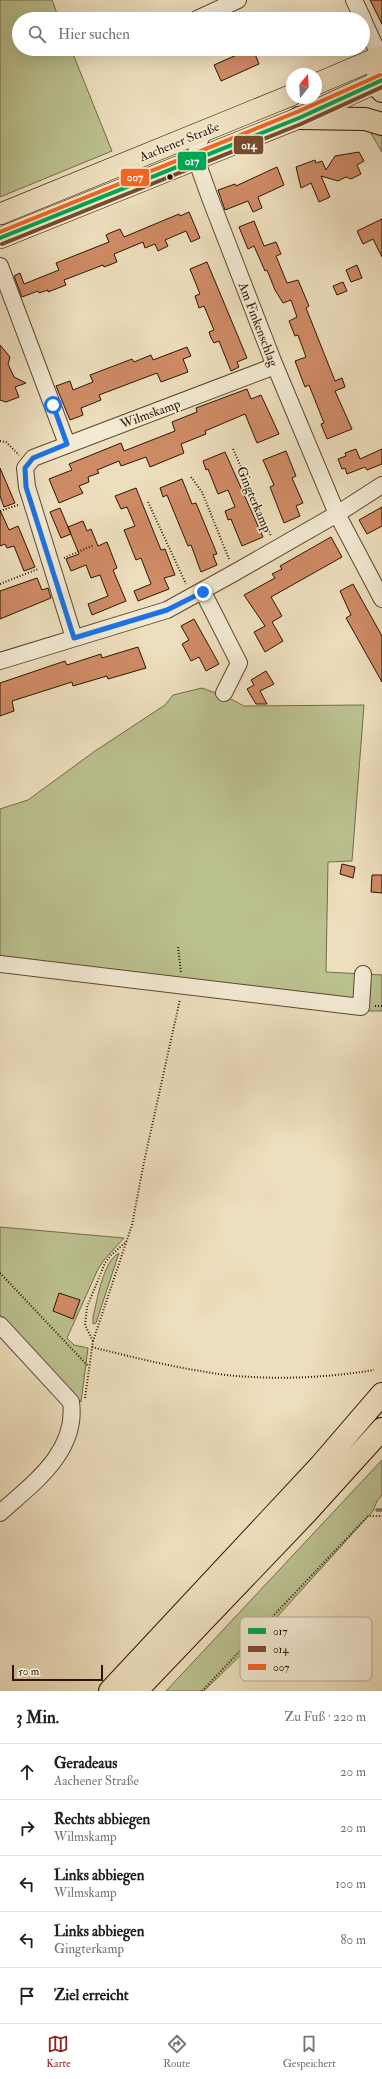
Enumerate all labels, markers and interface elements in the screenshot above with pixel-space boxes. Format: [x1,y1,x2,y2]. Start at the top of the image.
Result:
search box [12,12,370,56]
icon: search [26,23,48,45]
text: Hier suchen [58,25,130,44]
north arrow [286,68,322,104]
street label: Aachener Straße [136,118,222,166]
line badge: 014 [233,135,264,155]
text: 014 [241,139,258,153]
line badge: 017 [177,151,207,171]
text: 017 [185,155,200,168]
line badge: 007 [120,168,150,187]
text: 007 [127,171,144,184]
unlabelled marker [165,172,175,182]
street label: Am Finkenschlag [234,279,282,369]
route start [44,396,62,414]
street label: Wilmskamp [117,396,183,433]
street label: Gingterkamp [232,464,275,536]
route end [194,583,212,601]
legend [240,1617,372,1681]
text: 017 [273,1625,288,1638]
text: 014 [273,1643,289,1656]
text: 007 [273,1661,289,1674]
scale bar [12,1663,103,1682]
text: 50 m [18,1665,39,1678]
text: 3 Min. [16,1707,59,1728]
text: Zu Fuß · 220 m [285,1709,366,1725]
text: Geradeaus [54,1754,117,1773]
icon: ahead [16,1761,38,1783]
text: 20 m [340,1764,366,1780]
text: Aachener Straße [54,1773,139,1789]
text: Rechts abbiegen [54,1810,150,1829]
icon: right [16,1817,38,1839]
text: 20 m [340,1820,366,1836]
text: Wilmskamp [54,1829,117,1845]
text: Links abbiegen [54,1866,144,1885]
icon: left [16,1873,38,1895]
text: 100 m [335,1876,366,1892]
text: Wilmskamp [54,1885,117,1901]
text: Links abbiegen [54,1922,144,1941]
icon: left [16,1929,38,1951]
text: 80 m [340,1932,366,1948]
text: Gingterkamp [54,1941,124,1957]
icon: arrive [16,1985,38,2007]
text: Ziel erreicht [54,1986,129,2005]
tab: Karte [46,2033,71,2070]
tab: Route [163,2033,190,2070]
tab: Gespeichert [283,2033,336,2070]

